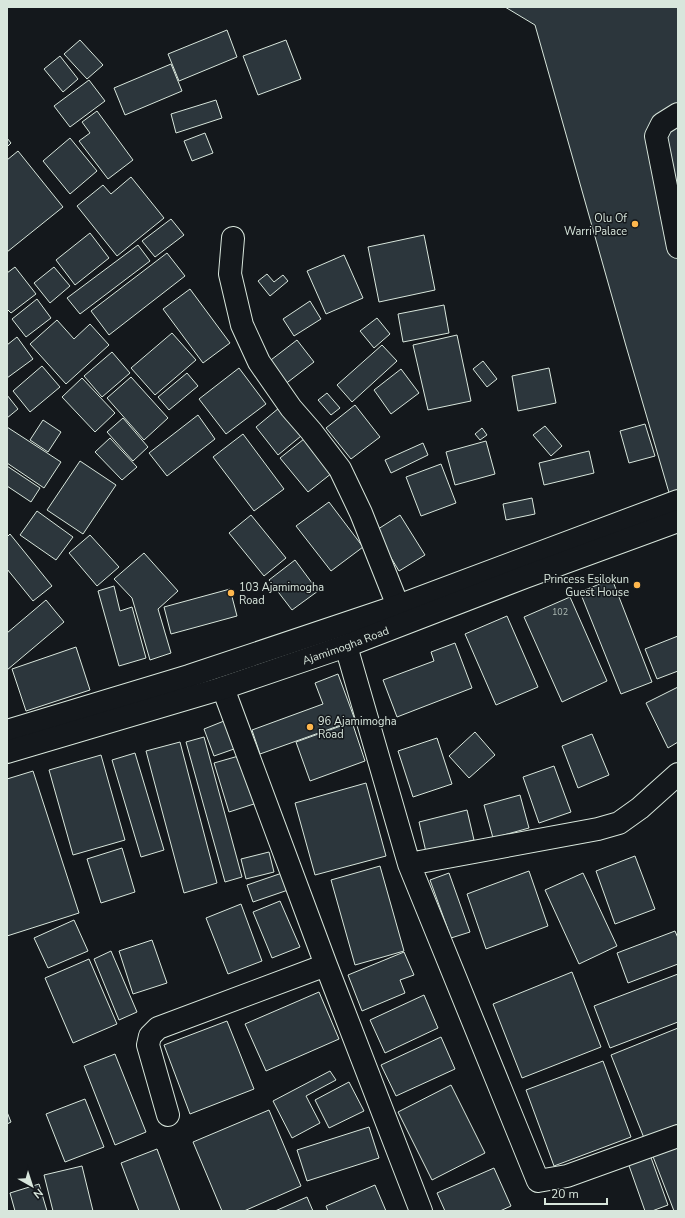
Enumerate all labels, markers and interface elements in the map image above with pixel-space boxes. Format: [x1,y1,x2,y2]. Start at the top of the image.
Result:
place label: Olu Of Warri Palace [564,211,627,239]
marker: Olu Of Warri Palace [630,219,640,229]
place label: Princess Esilokun Guest House [544,572,629,600]
place label: 103 Ajamimogha Road [239,580,324,608]
marker: Princess Esilokun Guest House [632,580,642,590]
marker: 103 Ajamimogha Road [226,588,236,598]
house number: 102 [552,606,568,618]
street label: Ajamimogha Road [300,623,391,668]
place label: 96 Ajamimogha Road [318,714,397,742]
marker: 96 Ajamimogha Road [305,722,315,732]
north arrow [12,1166,52,1206]
scale bar [545,1180,607,1206]
text: N [30,1185,46,1202]
text: 20 m [551,1186,579,1202]

